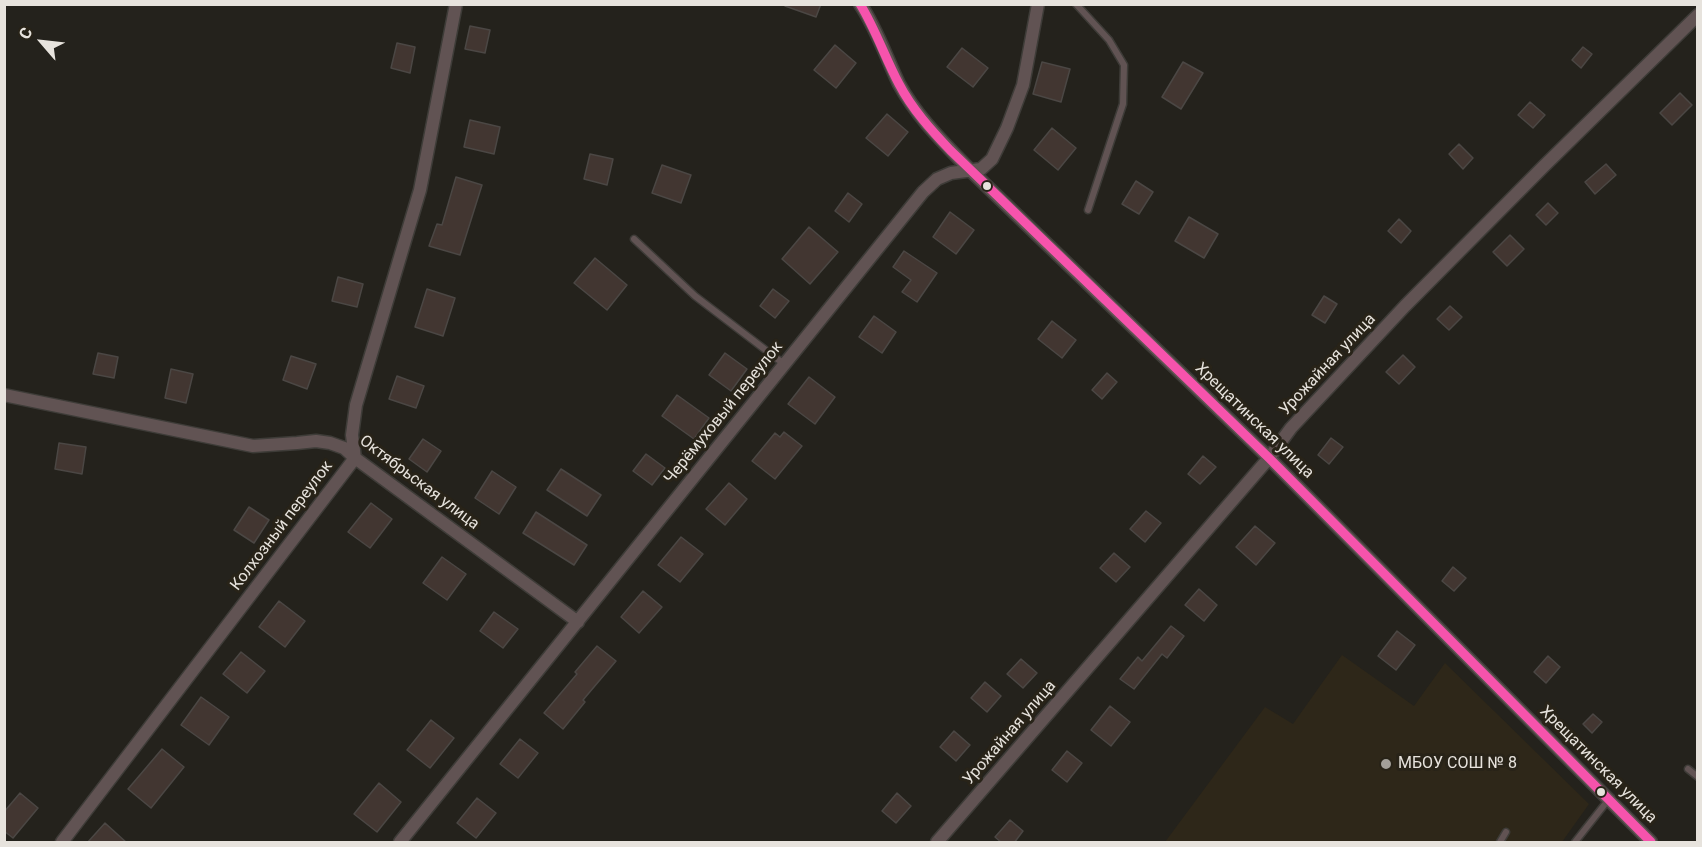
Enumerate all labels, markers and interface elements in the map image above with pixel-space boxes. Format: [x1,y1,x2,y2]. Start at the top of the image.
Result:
north arrow [12,12,72,72]
text: С [15,24,37,42]
unlabelled marker [981,180,993,192]
street label: Урожайная улица [1276,310,1380,420]
street label: Черёмуховый переулок [661,338,787,488]
street label: Хрещатинская улица [1191,359,1317,483]
street label: Октябрьская улица [355,432,483,534]
street label: Колхозный переулок [227,457,337,595]
street label: Урожайная улица [959,677,1061,789]
street label: Хрещатинская улица [1535,702,1661,828]
place label: МБОУ СОШ № 8 [1398,754,1517,774]
marker: МБОУ СОШ № 8 [1379,757,1393,771]
unlabelled marker [1595,786,1607,798]

